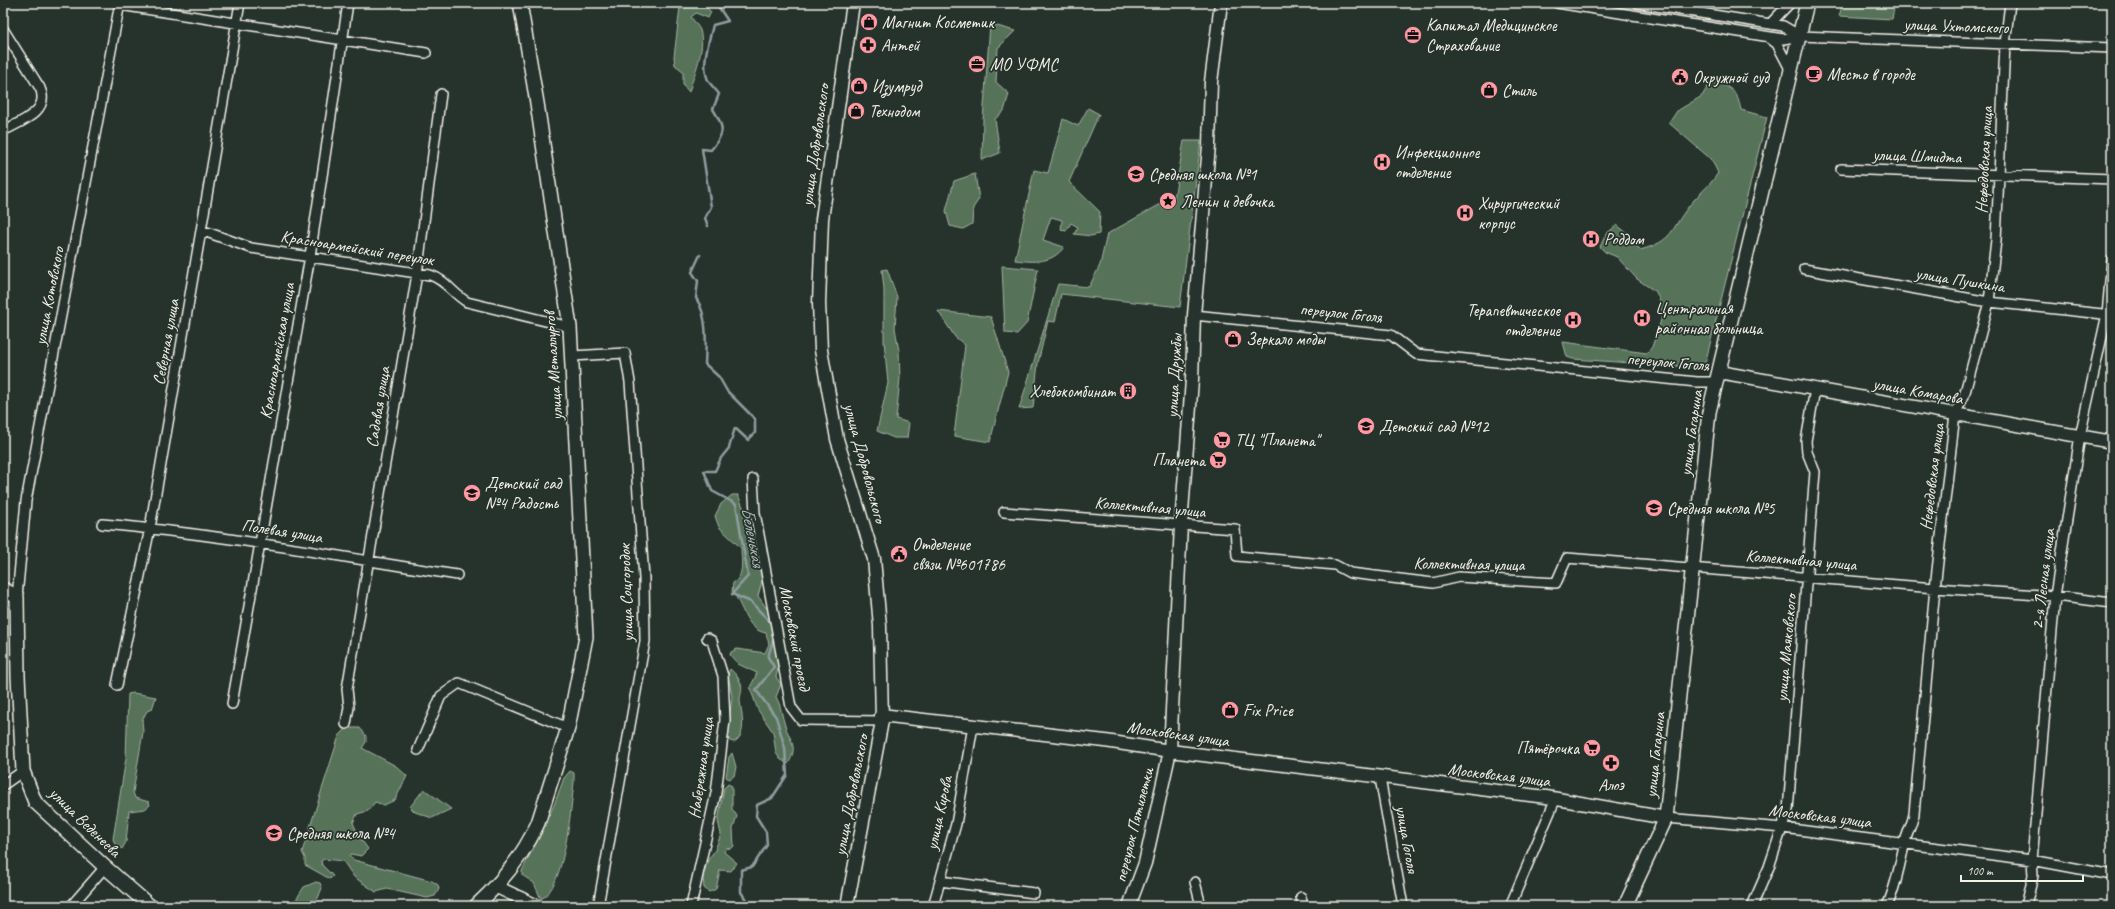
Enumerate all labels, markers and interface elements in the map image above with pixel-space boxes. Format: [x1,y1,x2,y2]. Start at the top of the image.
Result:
shop icon: Магнит Косметик [859,12,879,32]
place label: Магнит Косметик [882,12,995,33]
street label: улица Ухтомского [1902,14,2010,38]
place label: Капитал Медицинское Страхование [1426,15,1558,56]
office icon: Капитал Медицинское Страхование [1403,25,1423,45]
pharmacy icon: Антей [858,35,878,55]
place label: Антей [881,35,920,56]
office icon: МО УФМС [967,54,987,74]
place label: МО УФМС [990,54,1059,75]
cafe icon: Место в городе [1804,64,1824,84]
place label: Место в городе [1827,64,1916,85]
public building icon: Окружной суд [1670,67,1690,87]
place label: Окружной суд [1693,67,1770,88]
shop icon: Изумруд [849,76,869,96]
place label: Изумруд [872,76,923,98]
shop icon: Стиль [1479,80,1499,100]
place label: Стиль [1502,80,1538,101]
street label: улица Добровольского [796,81,834,208]
shop icon: Технодом [846,101,866,121]
place label: Технодом [869,101,921,122]
street label: Нефедовская улица [1971,105,1997,214]
place label: Инфекционное отделение [1395,142,1481,183]
street label: улица Шмидта [1871,144,1963,168]
hospital icon: Инфекционное отделение [1372,152,1392,172]
school or university icon: Средняя школа №1 [1126,164,1146,184]
place label: Средняя школа №1 [1149,164,1258,185]
place icon: Ленин и девочка [1158,191,1178,211]
place label: Ленин и девочка [1181,191,1276,212]
place label: Хирургический корпус [1478,193,1560,234]
hospital icon: Хирургический корпус [1455,203,1475,223]
street label: Красноармейский переулок [279,226,437,271]
hospital icon: Роддом [1581,229,1601,249]
place label: Роддом [1604,229,1645,250]
street label: улица Котовского [29,244,69,348]
street label: улица Пушкина [1913,262,2008,298]
street label: Красноармейская улица [255,280,300,421]
street label: Северная улица [148,296,184,387]
street label: переулок Гоголя [1299,298,1384,328]
place label: Центральная районная больница [1655,298,1764,339]
place label: Терапевтическое отделение [1467,300,1561,341]
street label: улица Металлургов [539,308,567,422]
hospital icon: Центральная районная больница [1632,308,1652,328]
hospital icon: Терапевтическое отделение [1563,310,1583,330]
shop icon: Зеркало моды [1223,329,1243,349]
place label: Зеркало моды [1246,329,1327,350]
street label: улица Дружбы [1161,332,1187,419]
street label: переулок Гоголя [1626,348,1711,376]
street label: Садовая улица [361,364,395,449]
street label: улица Комарова [1870,373,1966,409]
place label: Хлебокомбинат [1029,381,1116,402]
building icon: Хлебокомбинат [1118,381,1138,401]
street label: улица Гагарина [1674,387,1708,478]
street label: улица Добровольского [839,400,892,527]
school or university icon: Детский сад №12 [1356,416,1376,436]
place label: Детский сад №12 [1379,416,1490,437]
street label: Нефедовская улица [1915,421,1949,531]
supermarket icon: ТЦ "Планета" [1212,430,1232,450]
place label: ТЦ "Планета" [1235,430,1323,451]
place label: Планета [1152,450,1207,471]
supermarket icon: Планета [1208,450,1228,470]
place label: Детский сад №4 Радость [485,473,563,514]
school or university icon: Детский сад №4 Радость [462,483,482,503]
street label: Коллективная улица [1094,492,1207,522]
school or university icon: Средняя школа №5 [1644,498,1664,518]
place label: Средняя школа №5 [1667,498,1776,519]
water label: Беленькая [736,505,770,571]
street label: Полевая улица [240,514,325,548]
street label: 2-я Лесная улица [2026,526,2060,630]
place label: Отделение связи №601786 [912,534,1006,575]
street label: улица Соцгородок [614,542,638,643]
public building icon: Отделение связи №601786 [889,544,909,564]
street label: Коллективная улица [1745,545,1858,575]
street label: Коллективная улица [1413,553,1526,575]
street label: Московский проезд [775,584,816,694]
street label: улица Маяковского [1771,591,1801,704]
shop icon: Fix Price [1220,700,1240,720]
place label: Fix Price [1243,700,1294,721]
street label: улица Гагарина [1640,710,1670,800]
street label: Набережная улица [684,715,719,820]
street label: Московская улица [1126,716,1232,752]
street label: улица Добровольского [829,731,873,858]
place label: Пятёрочка [1517,738,1580,759]
supermarket icon: Пятёрочка [1582,738,1602,758]
pharmacy icon: Алоэ [1601,753,1621,773]
street label: Московская улица [1447,758,1553,792]
street label: переулок Пятилетки [1110,764,1159,884]
street label: улица Кирова [921,772,957,853]
place label: Алоэ [1598,775,1626,796]
street label: улица Веденеева [44,782,126,862]
street label: Московская улица [1768,799,1874,833]
street label: улица Гоголя [1391,803,1423,875]
school or university icon: Средняя школа №4 [264,823,284,843]
place label: Средняя школа №4 [287,823,397,844]
scale bar [1961,857,2083,883]
text: 100 m [1967,863,1994,879]

